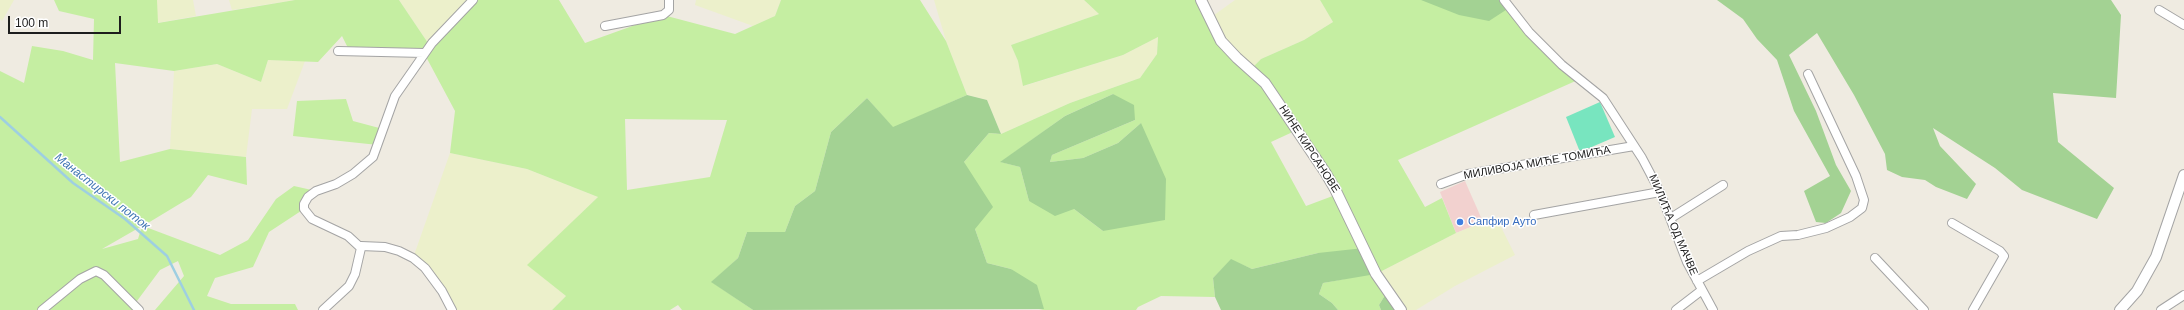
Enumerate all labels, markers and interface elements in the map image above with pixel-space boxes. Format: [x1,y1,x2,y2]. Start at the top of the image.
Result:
scale bar [10,8,123,34]
text: 100 m [15,16,48,30]
street label: НИНЕ КИРСАНОВЕ [1276,103,1342,195]
street label: МИЛИВОЈА МИЋЕ ТОМИЋА [1462,144,1612,182]
water label: Манастирски поток [52,150,152,234]
street label: МИЛИЋА ОД МАЧВЕ [1646,173,1700,277]
place label: Сапфир Ауто [1468,215,1536,229]
marker: Сапфир Ауто [1455,217,1465,227]

